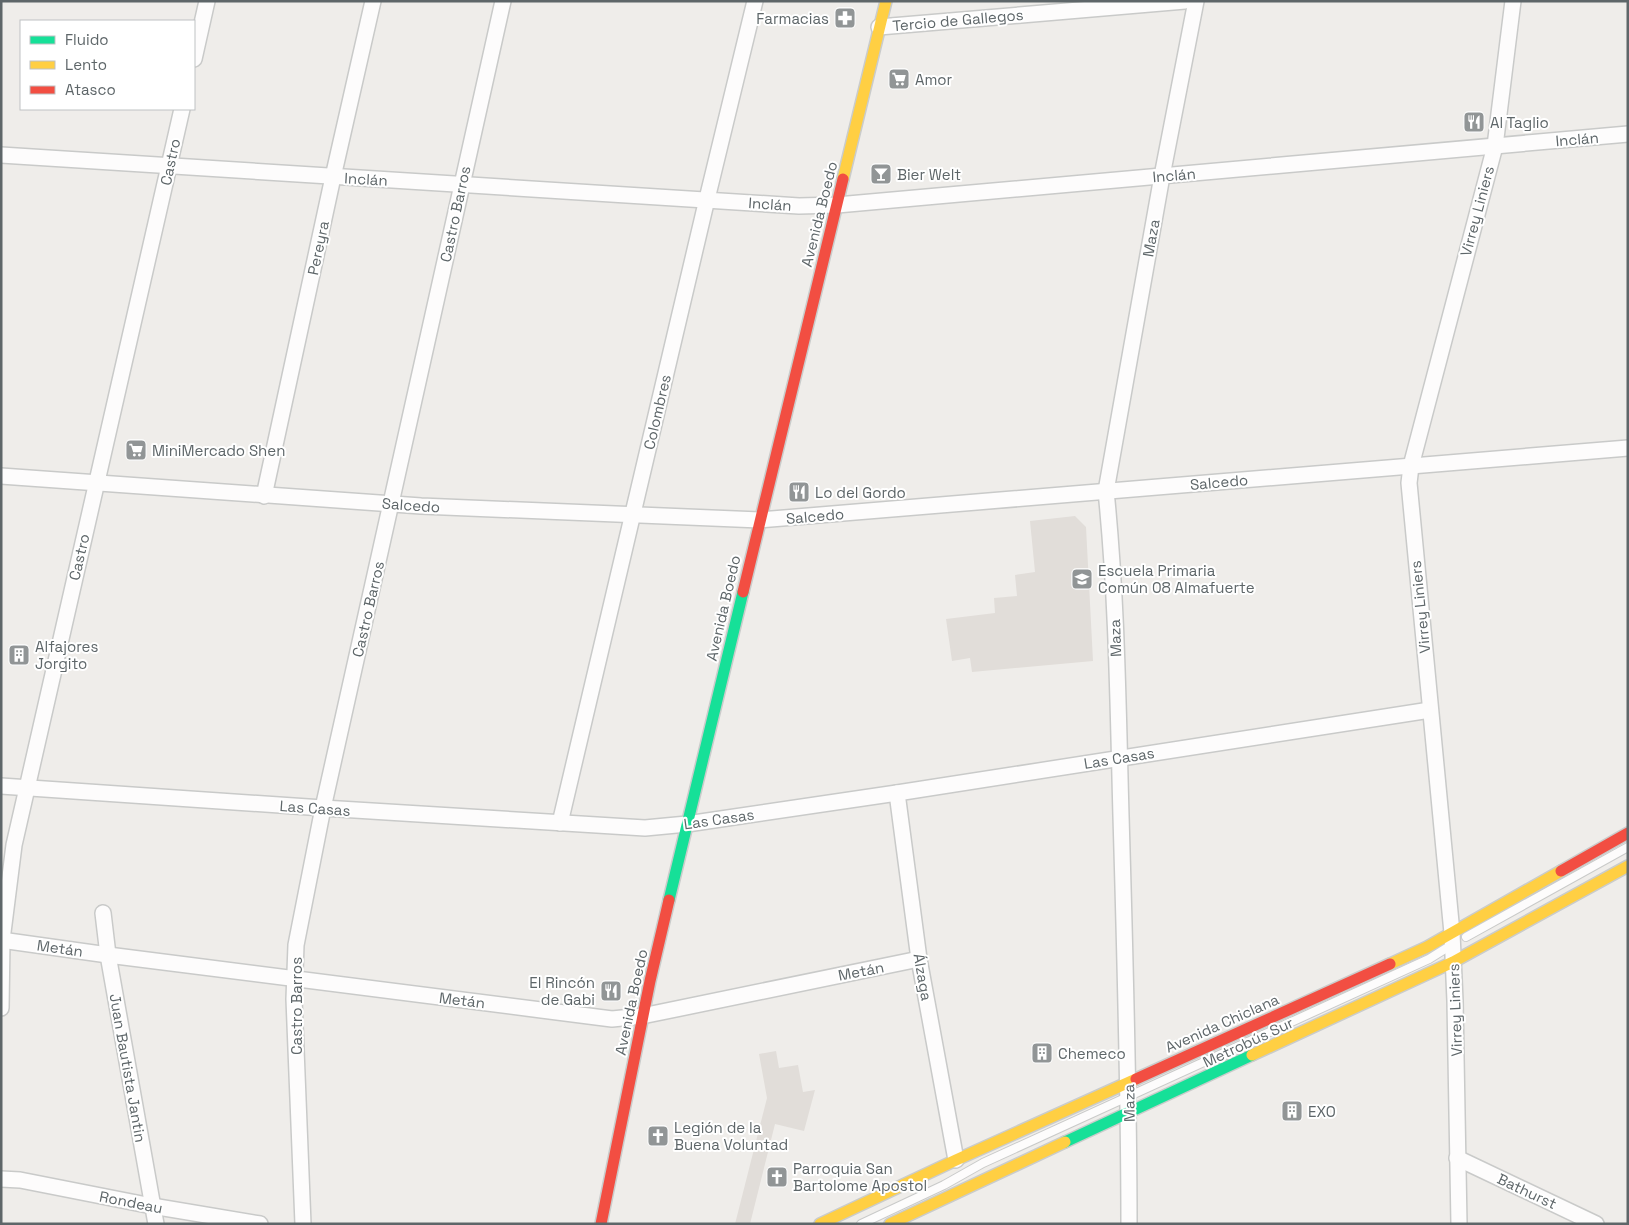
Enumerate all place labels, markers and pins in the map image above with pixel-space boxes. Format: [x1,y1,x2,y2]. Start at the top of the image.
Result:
pharmacy icon: Farmacias [833,6,857,30]
place label: Farmacias [756,9,829,28]
supermarket icon: Amor [887,67,911,91]
place label: Amor [915,70,953,89]
restaurant icon: Al Taglio [1462,110,1486,134]
place label: Al Taglio [1490,113,1549,132]
bar icon: Bier Welt [869,162,893,186]
place label: Bier Welt [897,165,961,184]
supermarket icon: MiniMercado Shen [124,438,148,462]
place label: MiniMercado Shen [152,441,285,460]
restaurant icon: Lo del Gordo [787,480,811,504]
place label: Lo del Gordo [815,483,906,502]
place label: Escuela Primaria Común 08 Almafuerte [1098,561,1255,597]
school or university icon: Escuela Primaria Común 08 Almafuerte [1070,567,1094,591]
place label: Alfajores Jorgito [35,637,98,673]
building icon: Alfajores Jorgito [7,643,31,667]
place label: El Rincón de Gabi [529,973,595,1009]
restaurant icon: El Rincón de Gabi [599,979,623,1003]
building icon: Chemeco [1030,1041,1054,1065]
place label: Chemeco [1058,1044,1126,1063]
building icon: EXO [1280,1099,1304,1123]
place label: EXO [1308,1102,1336,1121]
place label: Legión de la Buena Voluntad [674,1118,788,1154]
church icon: Legión de la Buena Voluntad [646,1124,670,1148]
place label: Parroquia San Bartolome Apostol [793,1159,927,1195]
church icon: Parroquia San Bartolome Apostol [765,1165,789,1189]

